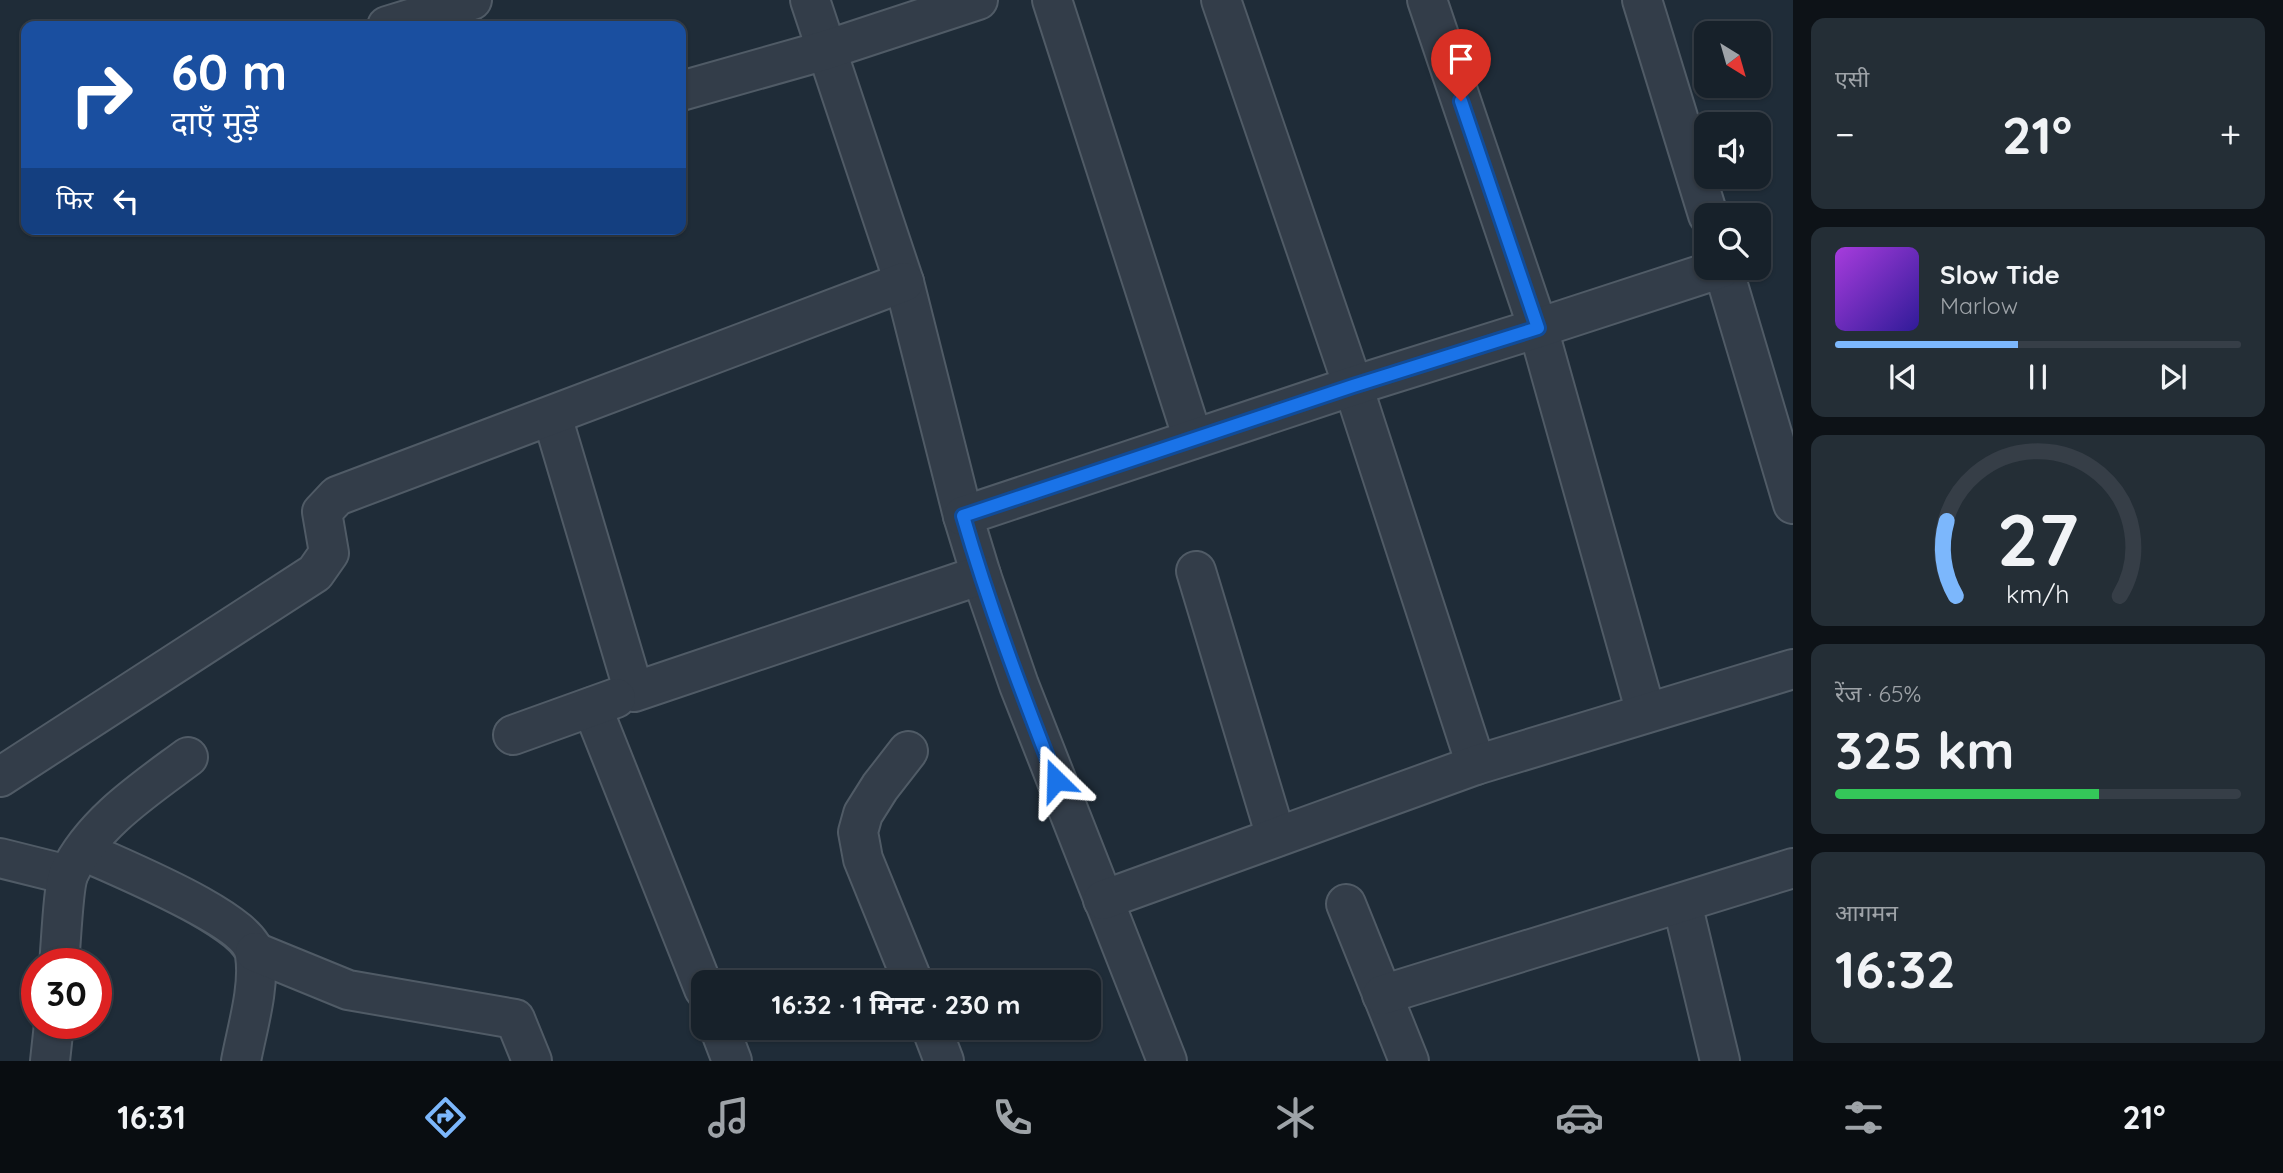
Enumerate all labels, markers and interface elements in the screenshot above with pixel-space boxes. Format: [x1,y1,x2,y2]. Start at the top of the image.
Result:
north arrow [1694,21,1771,98]
map controls [1694,21,1771,280]
pin [1431,29,1491,101]
icon: arrive [1442,40,1480,78]
text: 60 m [171,41,287,102]
icon: right [56,49,147,140]
text: एसी [1835,64,1869,93]
text: दाएँ मुड़ें [171,102,259,142]
text: 21° [2002,102,2072,167]
text: − [1835,110,1855,158]
text: + [2220,110,2241,158]
button: sound [1694,112,1771,189]
icon: left [107,182,145,220]
text: फिर [56,183,93,216]
button: search [1694,203,1771,280]
text: Slow Tide [1940,258,2060,291]
text: Marlow [1940,291,2018,320]
icon: previous [1884,358,1922,396]
icon: pause [2019,358,2057,396]
icon: next [2154,358,2192,396]
text: 27 [1997,494,2079,585]
text: km/h [2006,578,2070,609]
text: रेंज · 65% [1835,679,1921,708]
text: 325 km [1835,717,2015,782]
position arrow [1019,743,1093,817]
text: आगमन [1835,898,1898,927]
text: 16:32 [1835,936,1956,1001]
speed limit sign: 30 [21,948,112,1039]
text: 16:32 · 1 मिनट · 230 m [772,988,1020,1021]
icon: directions [421,1093,470,1142]
icon: music [704,1093,753,1142]
icon: phone [988,1093,1037,1142]
icon: climate [1271,1093,1320,1142]
icon: car [1555,1093,1604,1142]
icon: filters [1839,1093,1888,1142]
text: 16:31 [117,1097,186,1137]
text: 21° [2122,1097,2166,1137]

